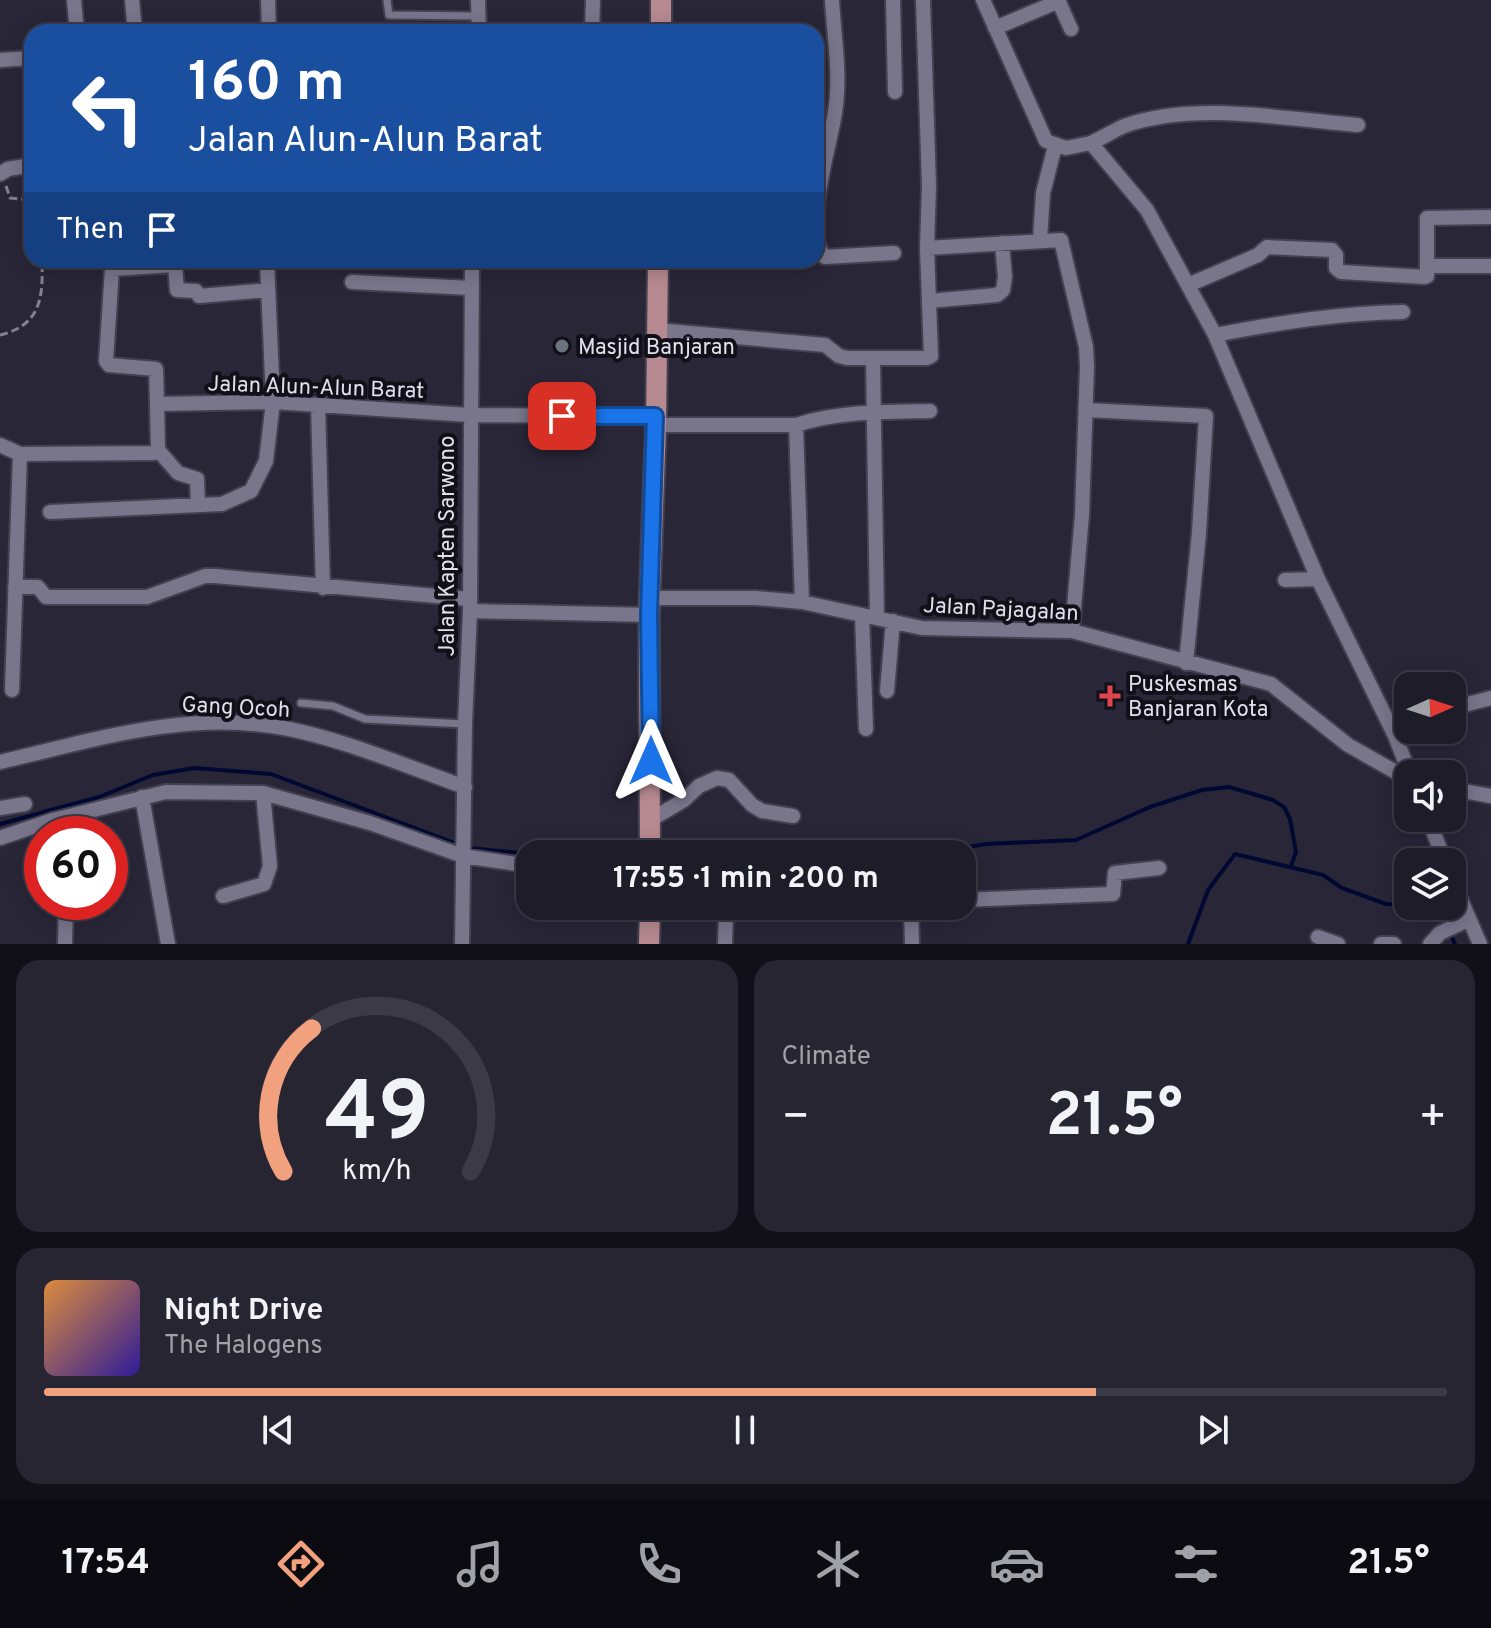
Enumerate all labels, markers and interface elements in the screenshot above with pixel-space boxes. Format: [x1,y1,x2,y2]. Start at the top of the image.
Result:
text: 160 m [188,50,345,120]
icon: left [56,56,160,160]
text: Jalan Alun-Alun Barat [188,119,543,165]
icon: arrive [140,208,184,252]
text: Then [56,212,124,249]
place label: Masjid Banjaran [578,335,735,362]
marker: Masjid Banjaran [553,337,571,355]
street label: Jalan Alun-Alun Barat [207,371,425,406]
pin [528,382,596,450]
icon: arrive [540,394,584,438]
street label: Jalan Kapten Sarwono [435,435,462,657]
street label: Jalan Pajagalan [922,593,1079,628]
place label: Puskesmas Banjaran Kota [1128,672,1268,724]
north arrow [1394,672,1466,744]
map controls [1394,672,1466,920]
marker: Puskesmas Banjaran Kota [1099,685,1121,707]
street label: Gang Ocoh [181,692,291,725]
position arrow [609,719,693,803]
button: sound [1394,760,1466,832]
speed limit sign: 60 [24,816,128,920]
button: layers [1394,848,1466,920]
text: 17:55 · 1 min · 200 m [613,861,879,898]
text: Climate [782,1041,871,1074]
text: 49 [324,1065,429,1170]
text: 21.5° [1046,1081,1183,1157]
text: − [782,1091,810,1147]
text: + [1419,1091,1447,1147]
text: km/h [342,1154,411,1190]
text: Night Drive [164,1293,323,1330]
text: The Halogens [164,1330,323,1363]
icon: previous [256,1408,300,1452]
icon: pause [723,1408,767,1452]
icon: next [1191,1408,1235,1452]
icon: directions [273,1536,329,1592]
icon: music [452,1536,508,1592]
icon: phone [631,1536,687,1592]
icon: climate [810,1536,866,1592]
icon: car [989,1536,1045,1592]
icon: filters [1168,1536,1224,1592]
text: 17:54 [62,1541,150,1587]
text: 21.5° [1347,1541,1429,1587]

